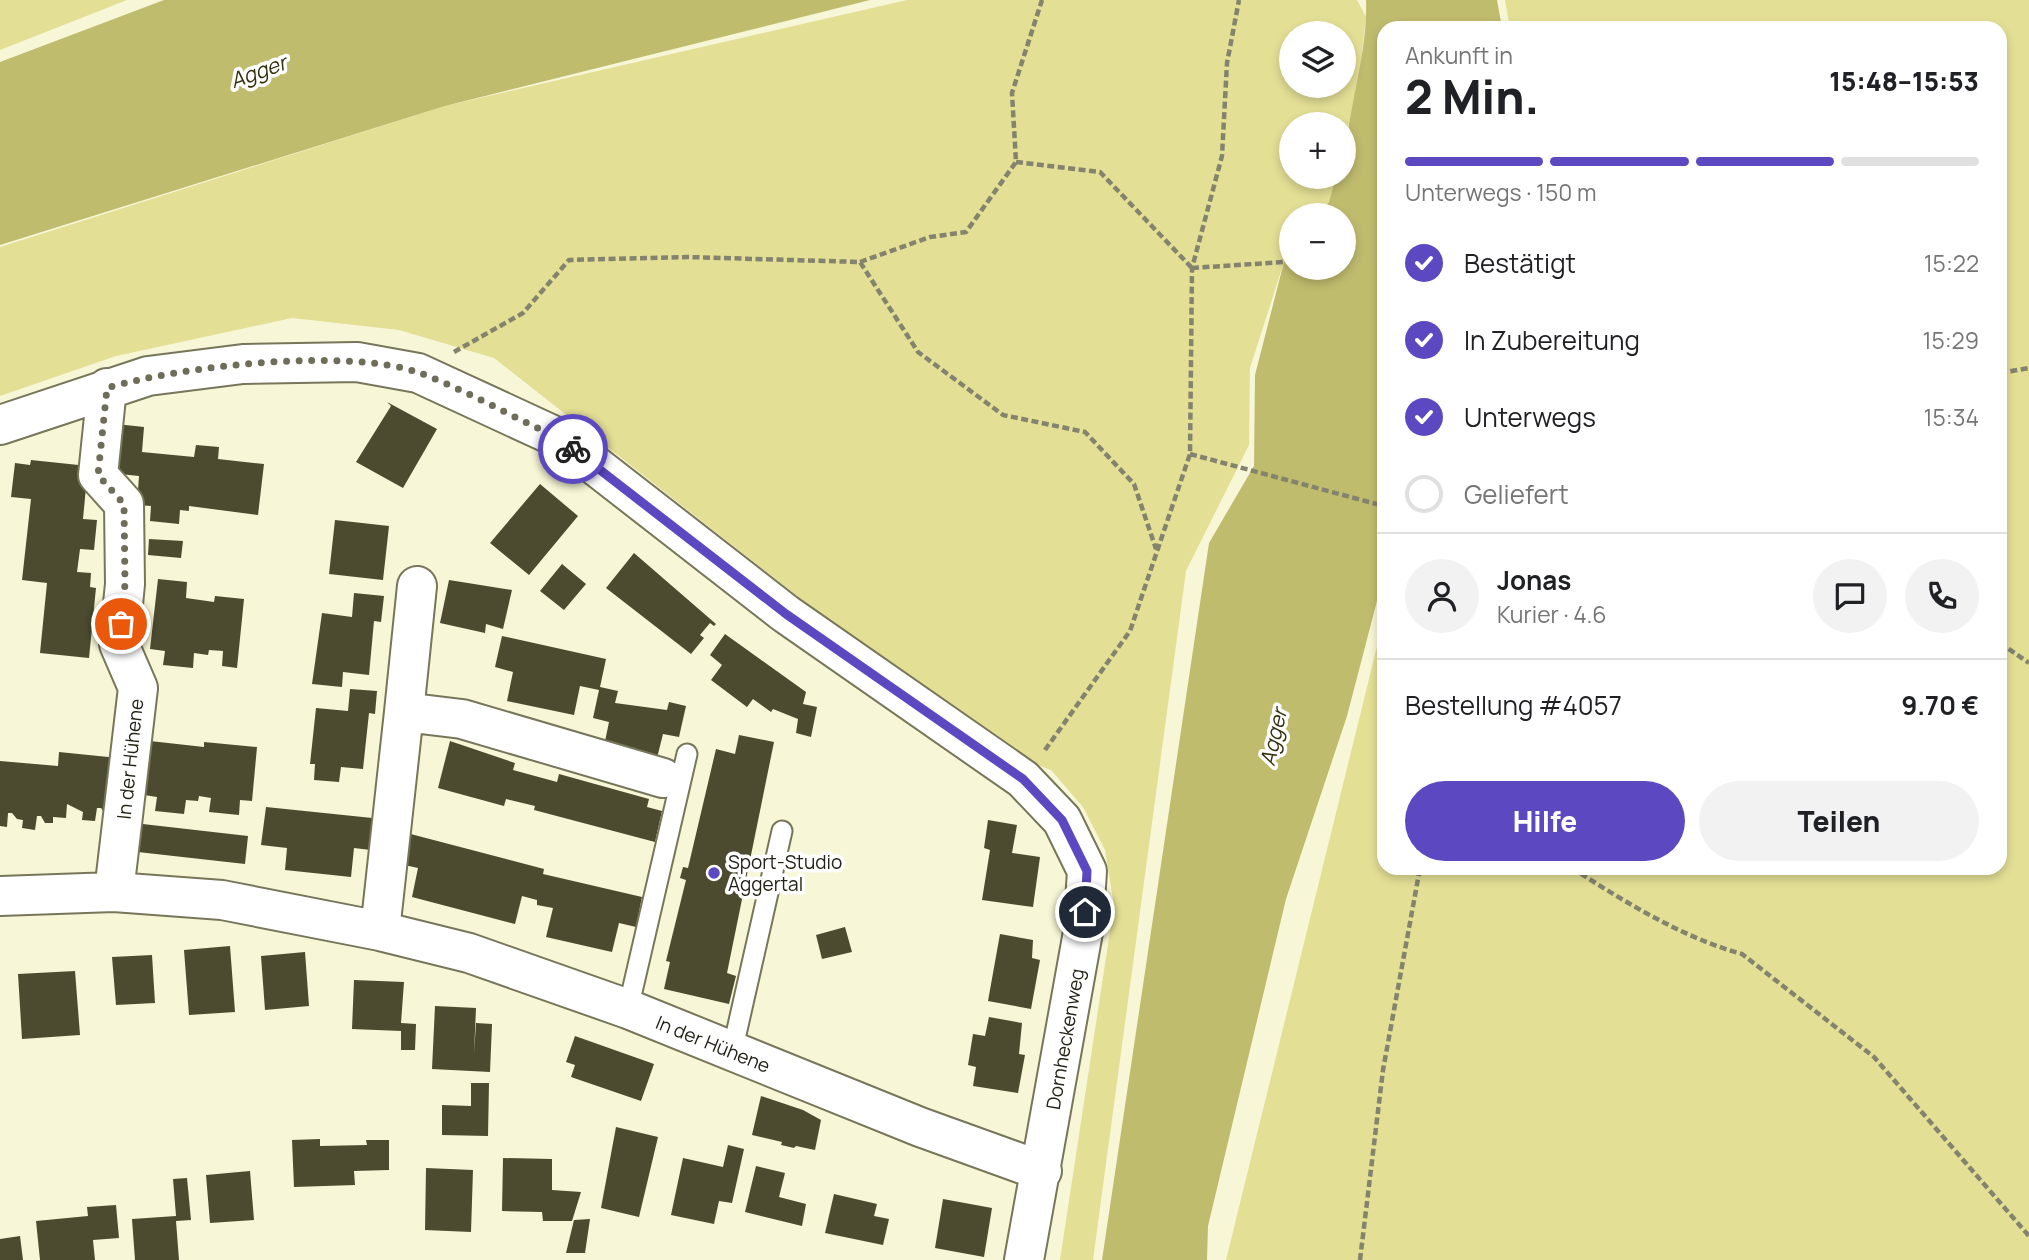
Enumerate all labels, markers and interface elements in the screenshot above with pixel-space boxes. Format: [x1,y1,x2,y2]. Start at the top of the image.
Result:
map controls [1279,21,1356,280]
button: layers [1279,21,1356,98]
text: Ankunft in [1405,39,1513,71]
water label: Agger [226,47,292,94]
text: 15:48–15:53 [1829,63,1979,99]
text: 2 Min. [1405,65,1539,128]
button: + [1279,112,1356,189]
text: Unterwegs · 150 m [1405,176,1596,208]
button: − [1279,203,1356,280]
icon: check [1405,244,1443,282]
text: Bestätigt [1464,245,1576,281]
text: 15:22 [1924,247,1979,279]
icon: check [1405,321,1443,359]
text: In Zubereitung [1464,322,1640,358]
text: 15:29 [1922,324,1979,356]
icon: check [1405,398,1443,436]
text: Unterwegs [1464,399,1596,435]
text: 15:34 [1924,401,1979,433]
courier [538,414,608,484]
icon: bike [554,430,592,468]
text: Geliefert [1464,476,1569,512]
button: person [1405,559,1479,633]
button: chat [1813,559,1887,633]
button: phone [1905,559,1979,633]
text: Jonas [1497,562,1571,598]
pin [91,594,151,654]
text: Kurier · 4.6 [1497,598,1607,630]
icon: bag [102,605,140,643]
text: Bestellung #4057 [1405,687,1622,723]
text: 9.70 € [1901,687,1979,723]
street label: In der Hühene [111,697,149,821]
water label: Agger [1253,703,1294,768]
button: Hilfe [1405,781,1685,861]
button: Teilen [1699,781,1979,861]
place label: Sport-Studio Aggertal [728,849,842,897]
marker: Sport-Studio Aggertal [706,865,722,881]
pin [1055,882,1115,942]
icon: home [1066,893,1104,931]
street label: Dornheckenweg [1040,966,1090,1112]
street label: In der Hühene [652,1009,774,1079]

